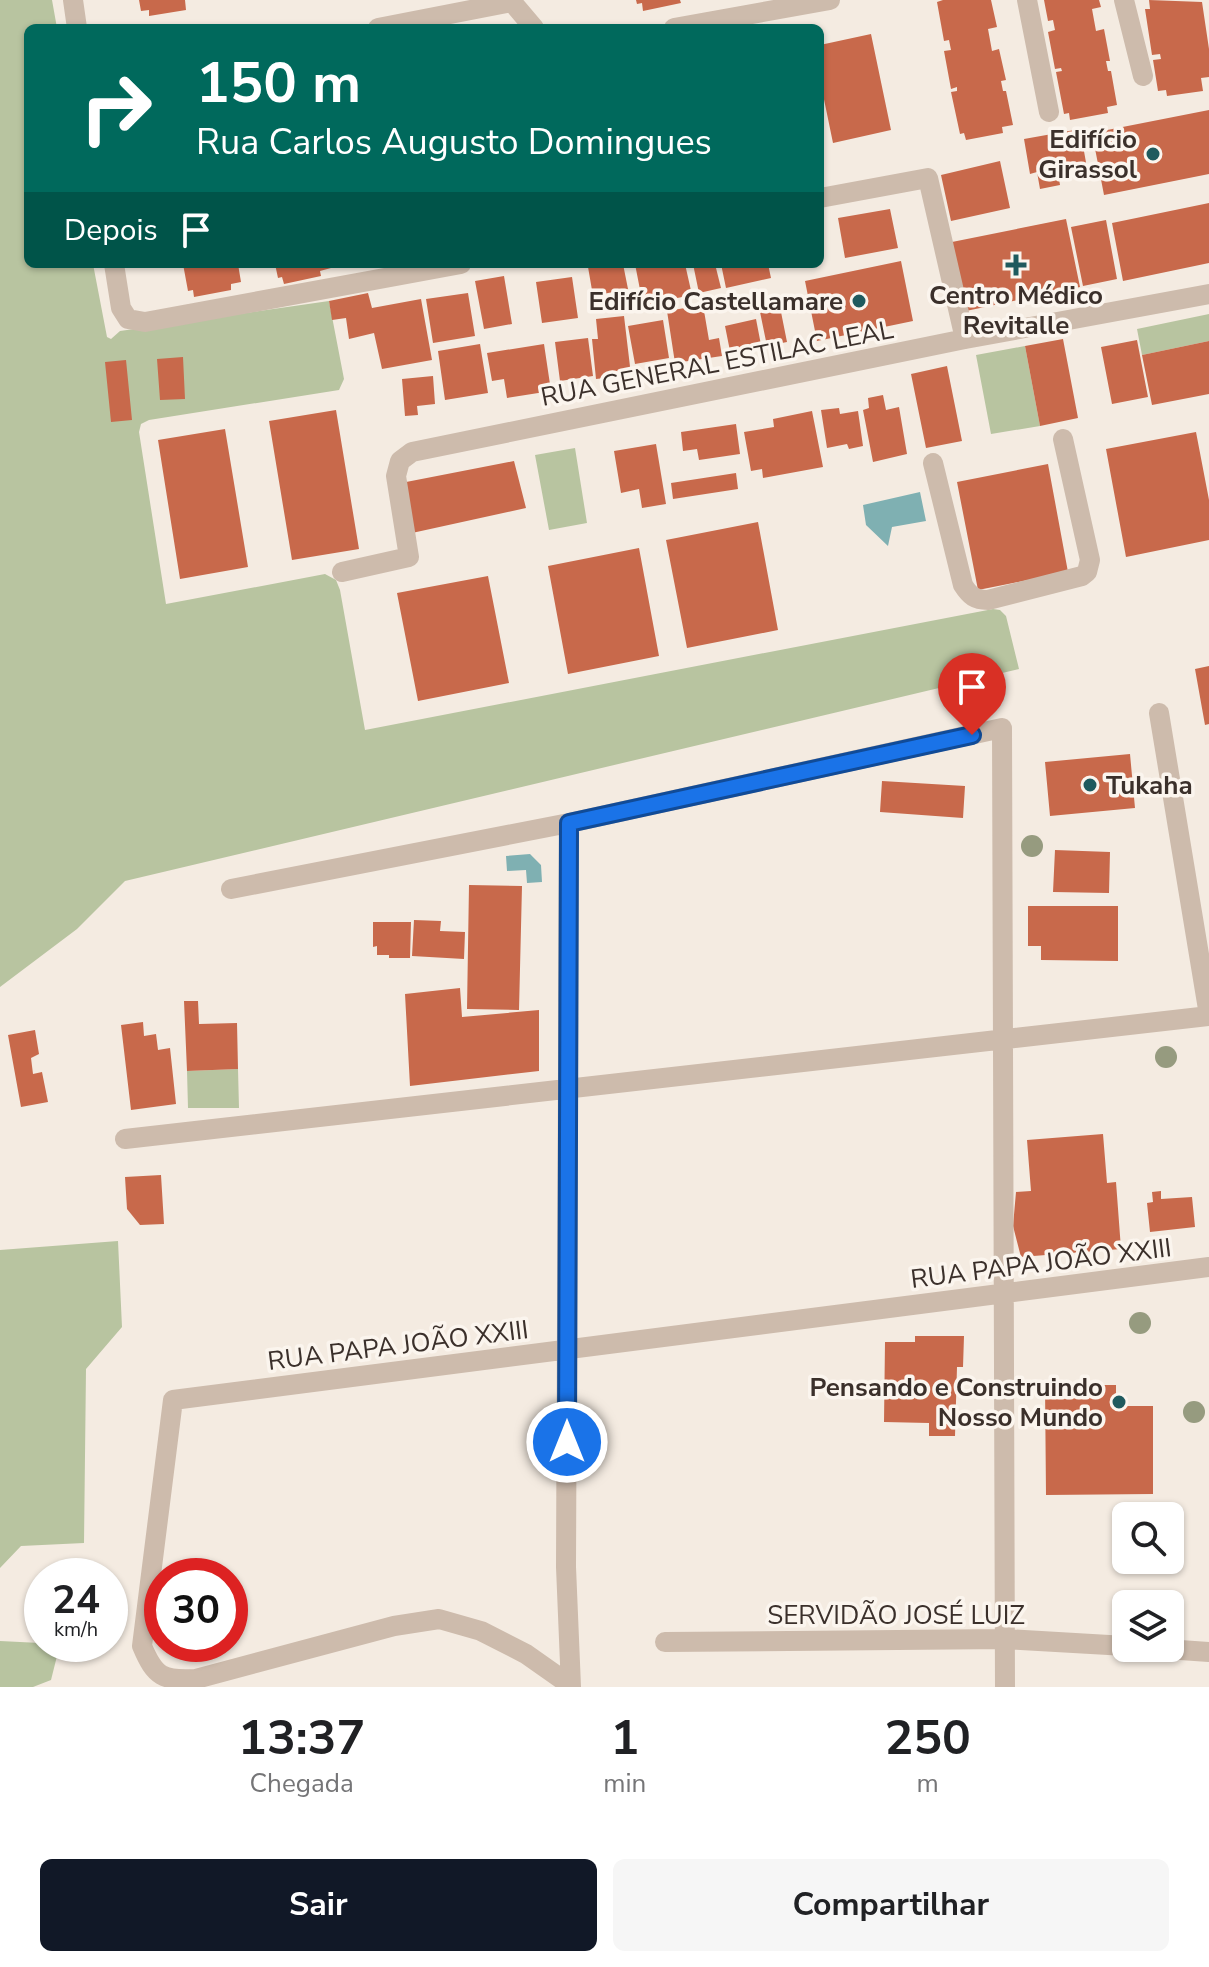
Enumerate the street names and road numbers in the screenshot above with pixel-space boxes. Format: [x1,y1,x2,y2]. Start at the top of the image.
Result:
street label: RUA GENERAL ESTILAC LEAL [538,312,896,415]
street label: RUA PAPA JOÃO XXIII [909,1230,1174,1297]
street label: RUA PAPA JOÃO XXIII [266,1312,531,1379]
street label: SERVIDÃO JOSÉ LUIZ [767,1598,1025,1633]

